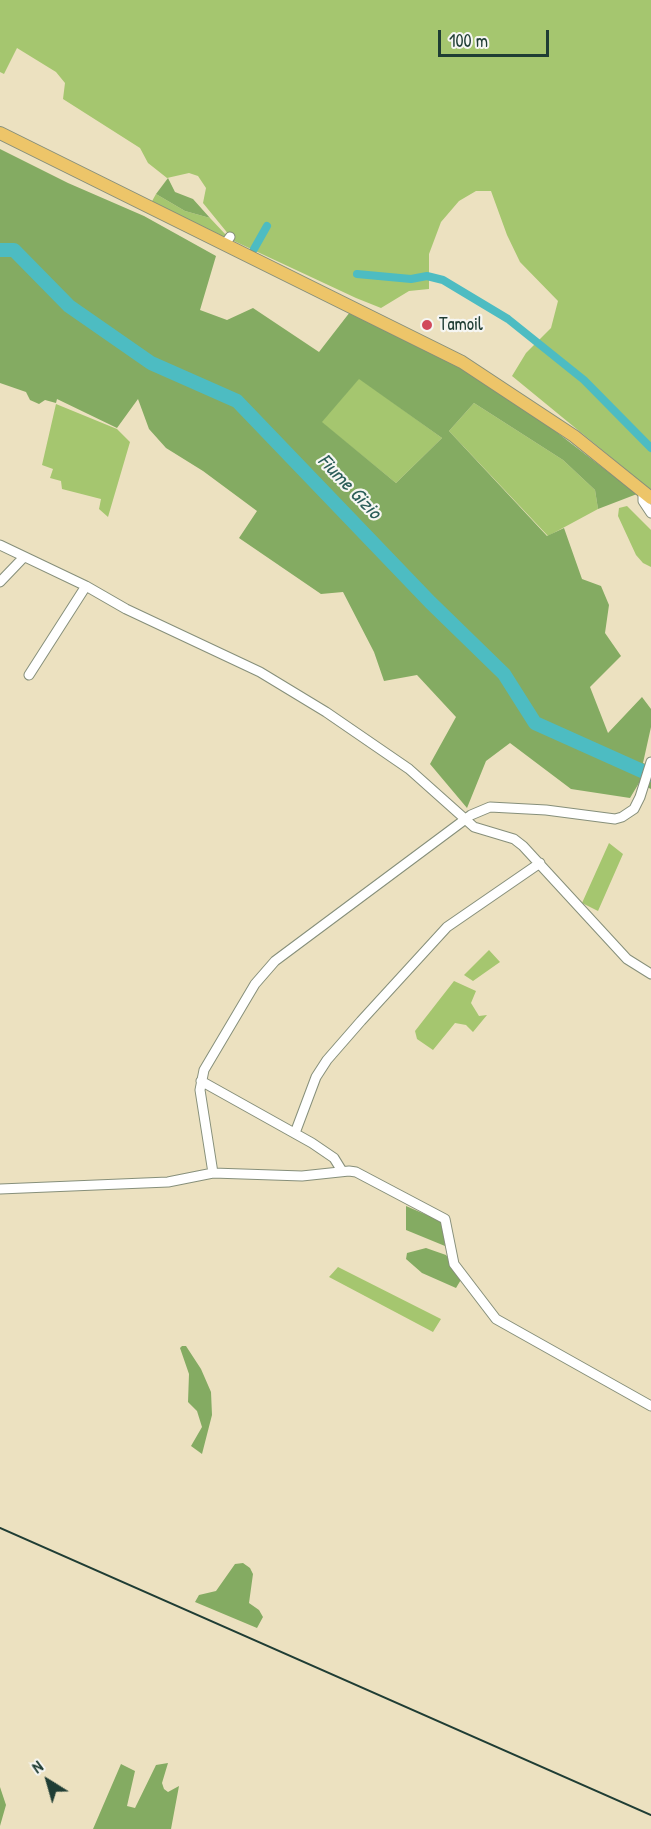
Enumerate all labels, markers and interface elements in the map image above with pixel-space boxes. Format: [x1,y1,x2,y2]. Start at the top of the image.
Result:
scale bar [441,18,552,56]
text: 100 m [449,28,488,53]
place label: Tamoil [439,314,483,336]
marker: Tamoil [420,318,434,332]
water label: Fiume Gizio [312,449,386,525]
north arrow [18,1751,78,1811]
text: N [27,1755,47,1778]

